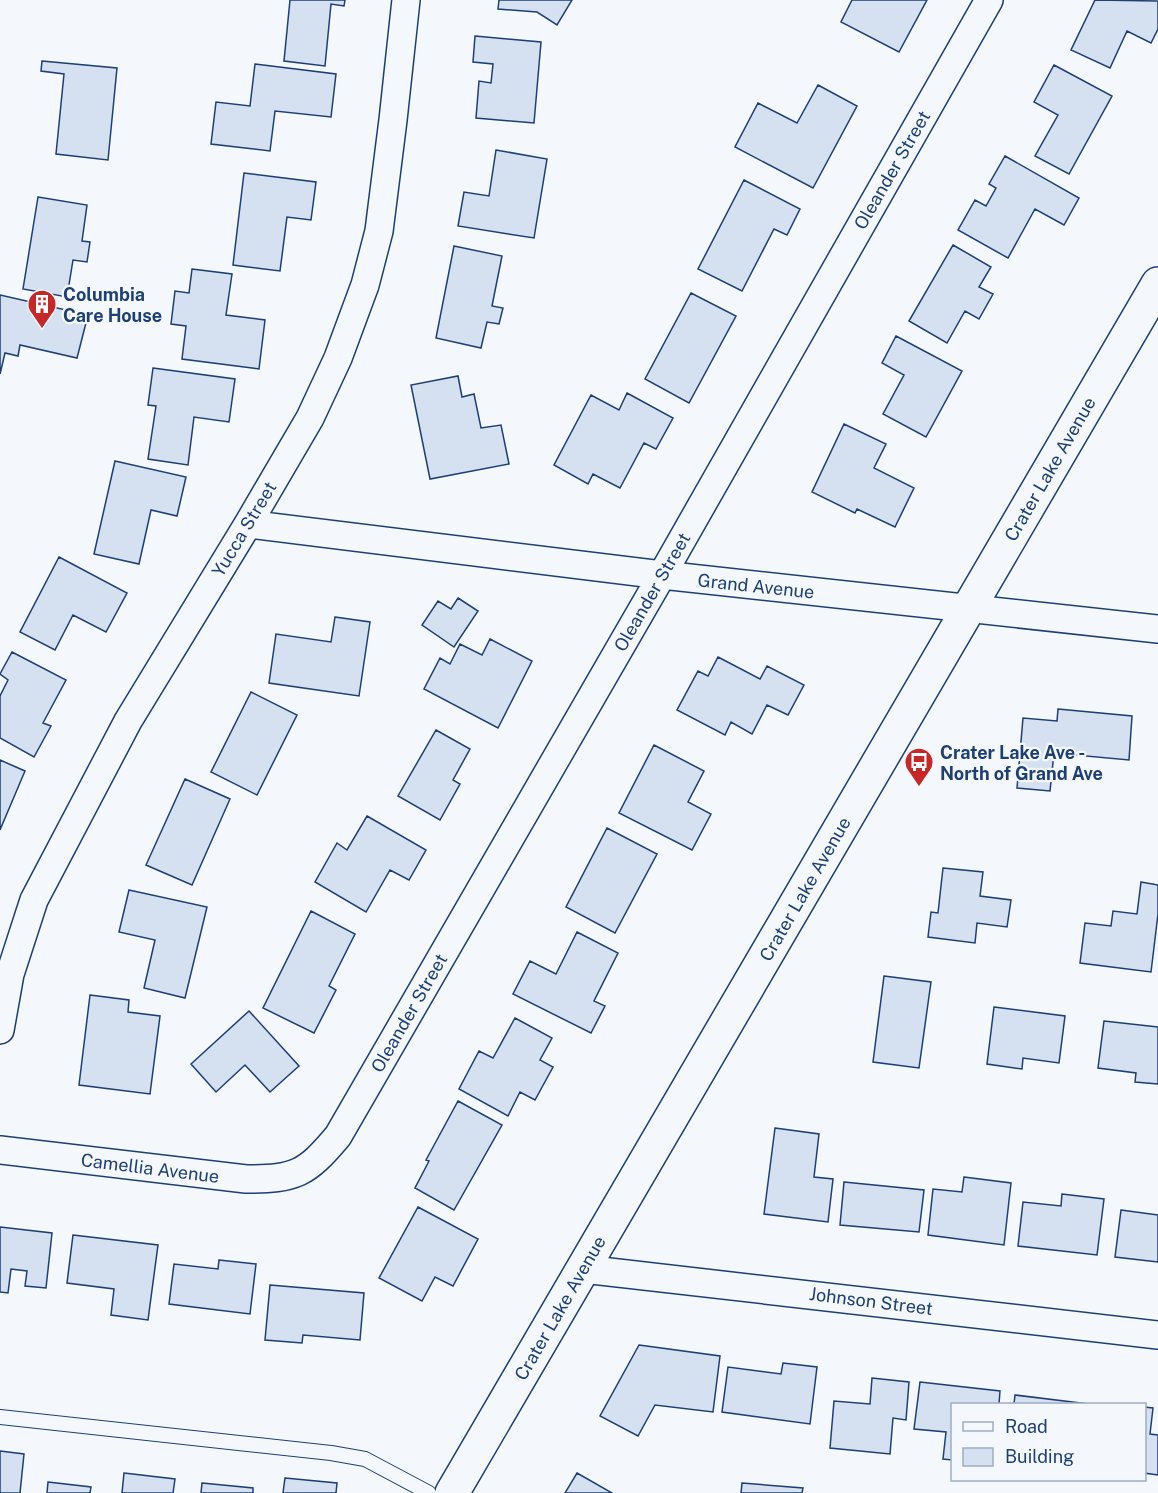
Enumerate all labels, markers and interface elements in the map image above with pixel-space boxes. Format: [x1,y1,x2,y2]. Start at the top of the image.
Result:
street label: Oleander Street [850,107,934,233]
place label: Columbia Care House [63,284,162,326]
building icon: Columbia Care House [26,288,58,330]
street label: Crater Lake Avenue [1000,393,1100,545]
street label: Yucca Street [207,478,281,580]
street label: Oleander Street [610,529,694,655]
street label: Grand Avenue [697,569,815,603]
place label: Crater Lake Ave - North of Grand Ave [940,742,1103,784]
bus stop icon: Crater Lake Ave - North of Grand Ave [903,746,935,788]
street label: Crater Lake Avenue [755,813,855,965]
street label: Oleander Street [367,950,451,1076]
street label: Camellia Avenue [80,1149,220,1187]
street label: Crater Lake Avenue [510,1232,610,1384]
street label: Johnson Street [808,1283,934,1319]
legend [951,1403,1146,1481]
text: Road [1005,1416,1048,1437]
text: Building [1005,1446,1074,1467]

